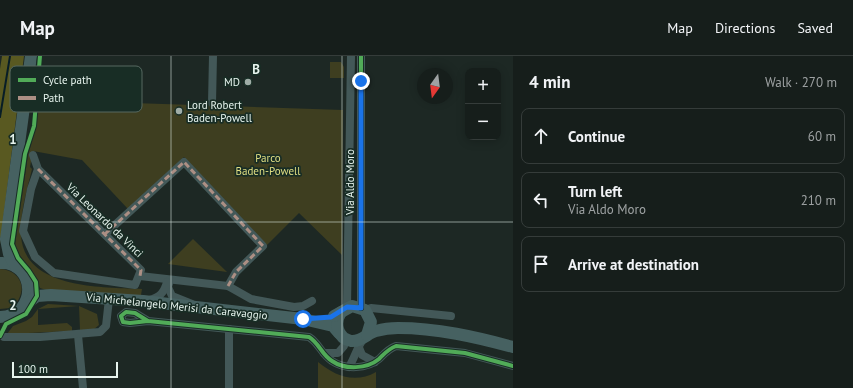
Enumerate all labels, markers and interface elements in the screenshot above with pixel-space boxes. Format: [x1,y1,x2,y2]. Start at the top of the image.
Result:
text: Map [20,16,55,40]
text: Map [667,19,693,37]
text: Directions [715,19,775,37]
text: Saved [797,19,833,37]
text: B [252,61,260,78]
legend [10,66,142,112]
north arrow [417,68,453,104]
map controls [465,68,501,140]
button: + [465,68,501,104]
text: 4 min [529,71,570,93]
route end [352,72,370,90]
text: Cycle path [43,73,92,87]
text: Walk · 270 m [765,74,837,91]
place label: MD [224,75,240,89]
marker: MD [243,77,253,87]
text: Path [43,91,64,105]
place label: Lord Robert Baden-Powell [187,98,253,125]
button: − [465,104,501,140]
marker: Lord Robert Baden-Powell [174,106,184,116]
icon: ahead [530,125,552,147]
text: Continue [568,127,625,146]
text: 60 m [808,128,836,145]
text: 1 [9,131,17,148]
street label: Via Aldo Moro [343,149,357,216]
park label: Parco Baden-Powell [236,151,301,178]
street label: Via Leonardo da Vinci [63,179,146,260]
text: Turn left [568,182,622,201]
icon: left [530,189,552,211]
text: 210 m [801,192,836,209]
text: Via Aldo Moro [568,201,646,218]
icon: arrive [530,253,552,275]
text: Arrive at destination [568,255,699,274]
street label: Via Michelangelo Merisi da Caravaggio [85,289,268,322]
text: 2 [9,297,17,314]
route start [294,310,312,328]
scale bar [12,360,118,379]
text: 100 m [18,362,48,376]

